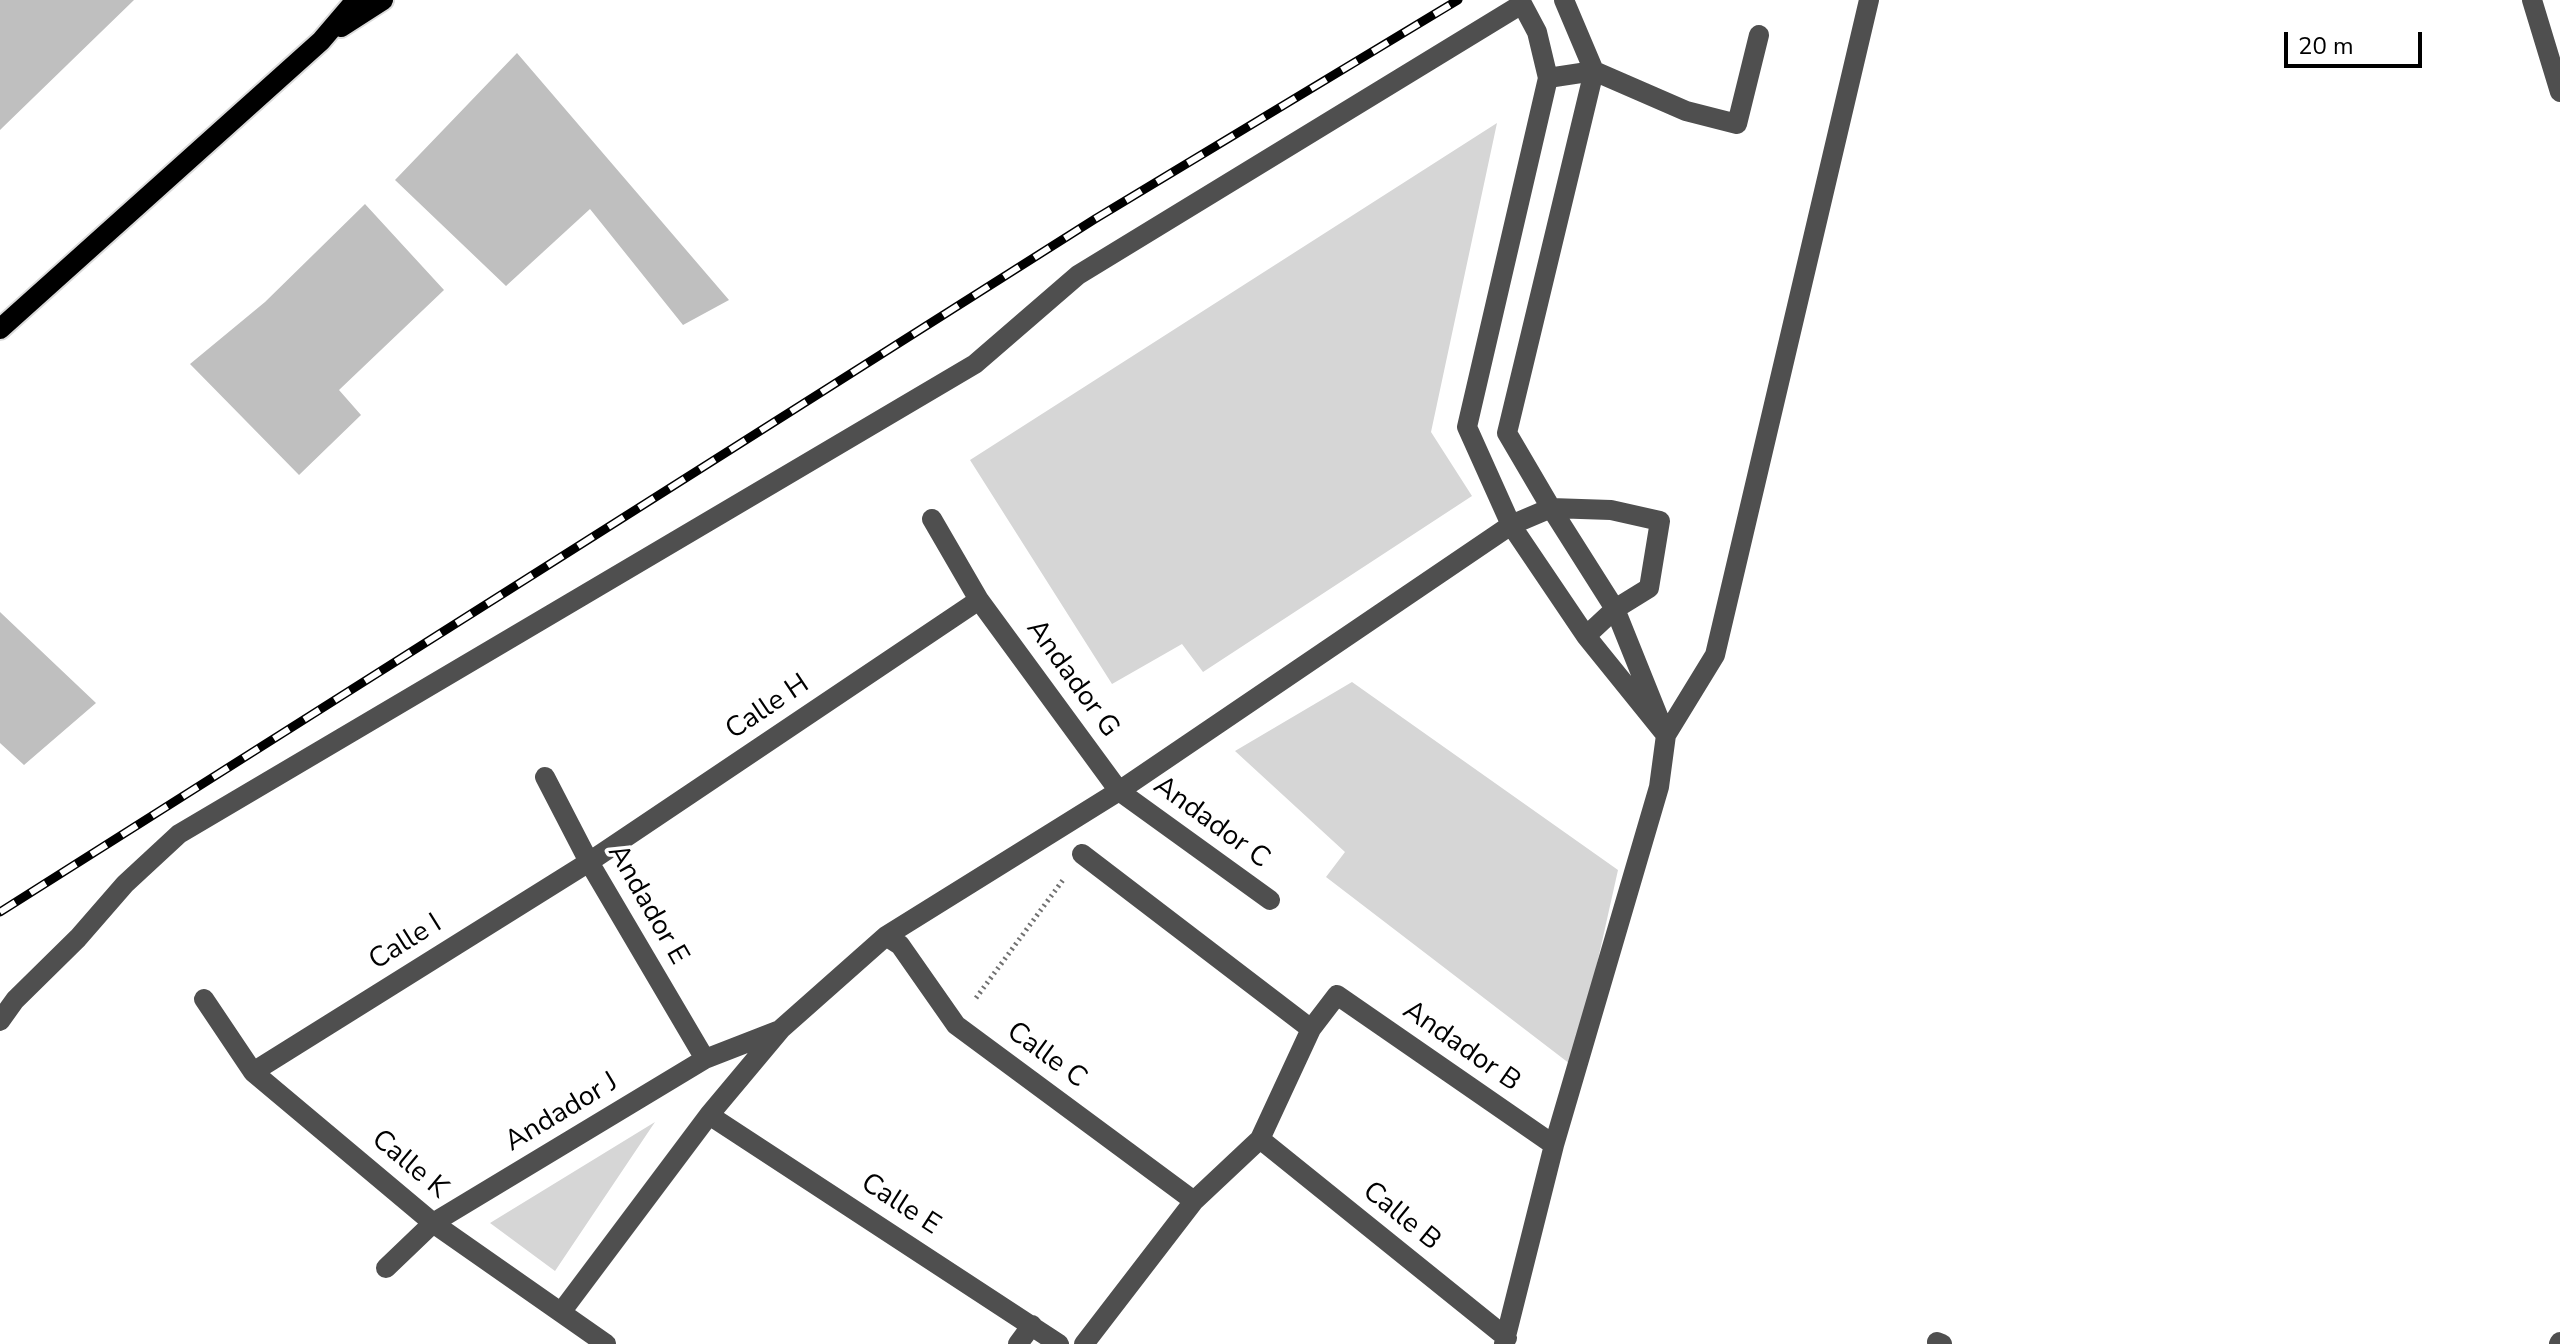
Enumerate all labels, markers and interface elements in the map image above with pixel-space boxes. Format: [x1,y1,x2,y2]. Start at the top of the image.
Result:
scale bar [2288,16,2426,66]
text: 20 m [2298,30,2354,62]
street label: Andador G [1018,614,1126,744]
street label: Calle H [720,668,816,748]
street label: Andador C [1146,770,1276,876]
street label: Andador E [599,839,695,971]
street label: Calle I [364,908,448,978]
street label: Andador B [1396,994,1526,1100]
street label: Calle C [999,1016,1093,1096]
street label: Andador J [499,1066,625,1160]
street label: Calle K [364,1123,454,1207]
street label: Calle E [854,1167,946,1243]
street label: Calle B [1355,1175,1447,1259]

